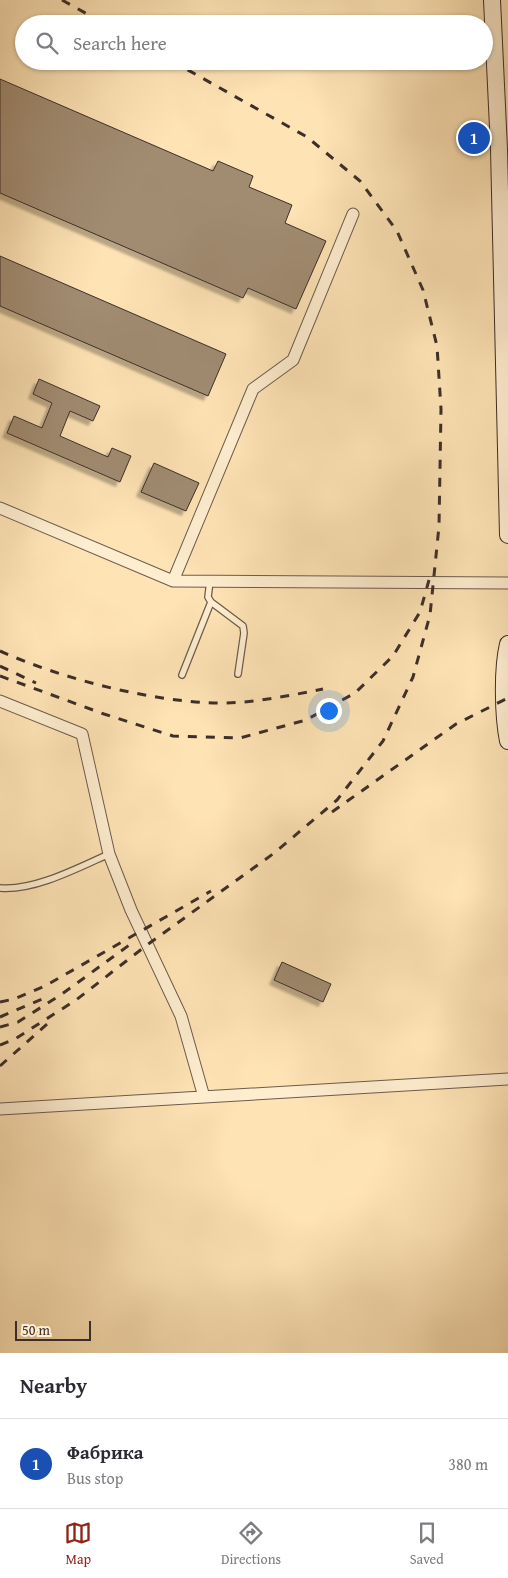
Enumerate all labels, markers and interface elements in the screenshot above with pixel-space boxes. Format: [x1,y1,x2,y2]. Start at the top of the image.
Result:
search box [15,15,493,70]
icon: search [33,29,61,57]
text: Search here [73,29,167,57]
pin: 1 [458,119,490,157]
your location [316,698,342,724]
scale bar [15,1318,91,1341]
text: 50 m [22,1320,50,1340]
text: Nearby [20,1370,87,1401]
text: Фабрика [67,1438,143,1466]
text: 1 [32,1452,40,1476]
text: 380 m [448,1452,488,1476]
text: Bus stop [67,1466,123,1490]
tab: Map [64,1519,92,1569]
tab: Directions [221,1519,281,1569]
tab: Saved [410,1519,444,1569]

